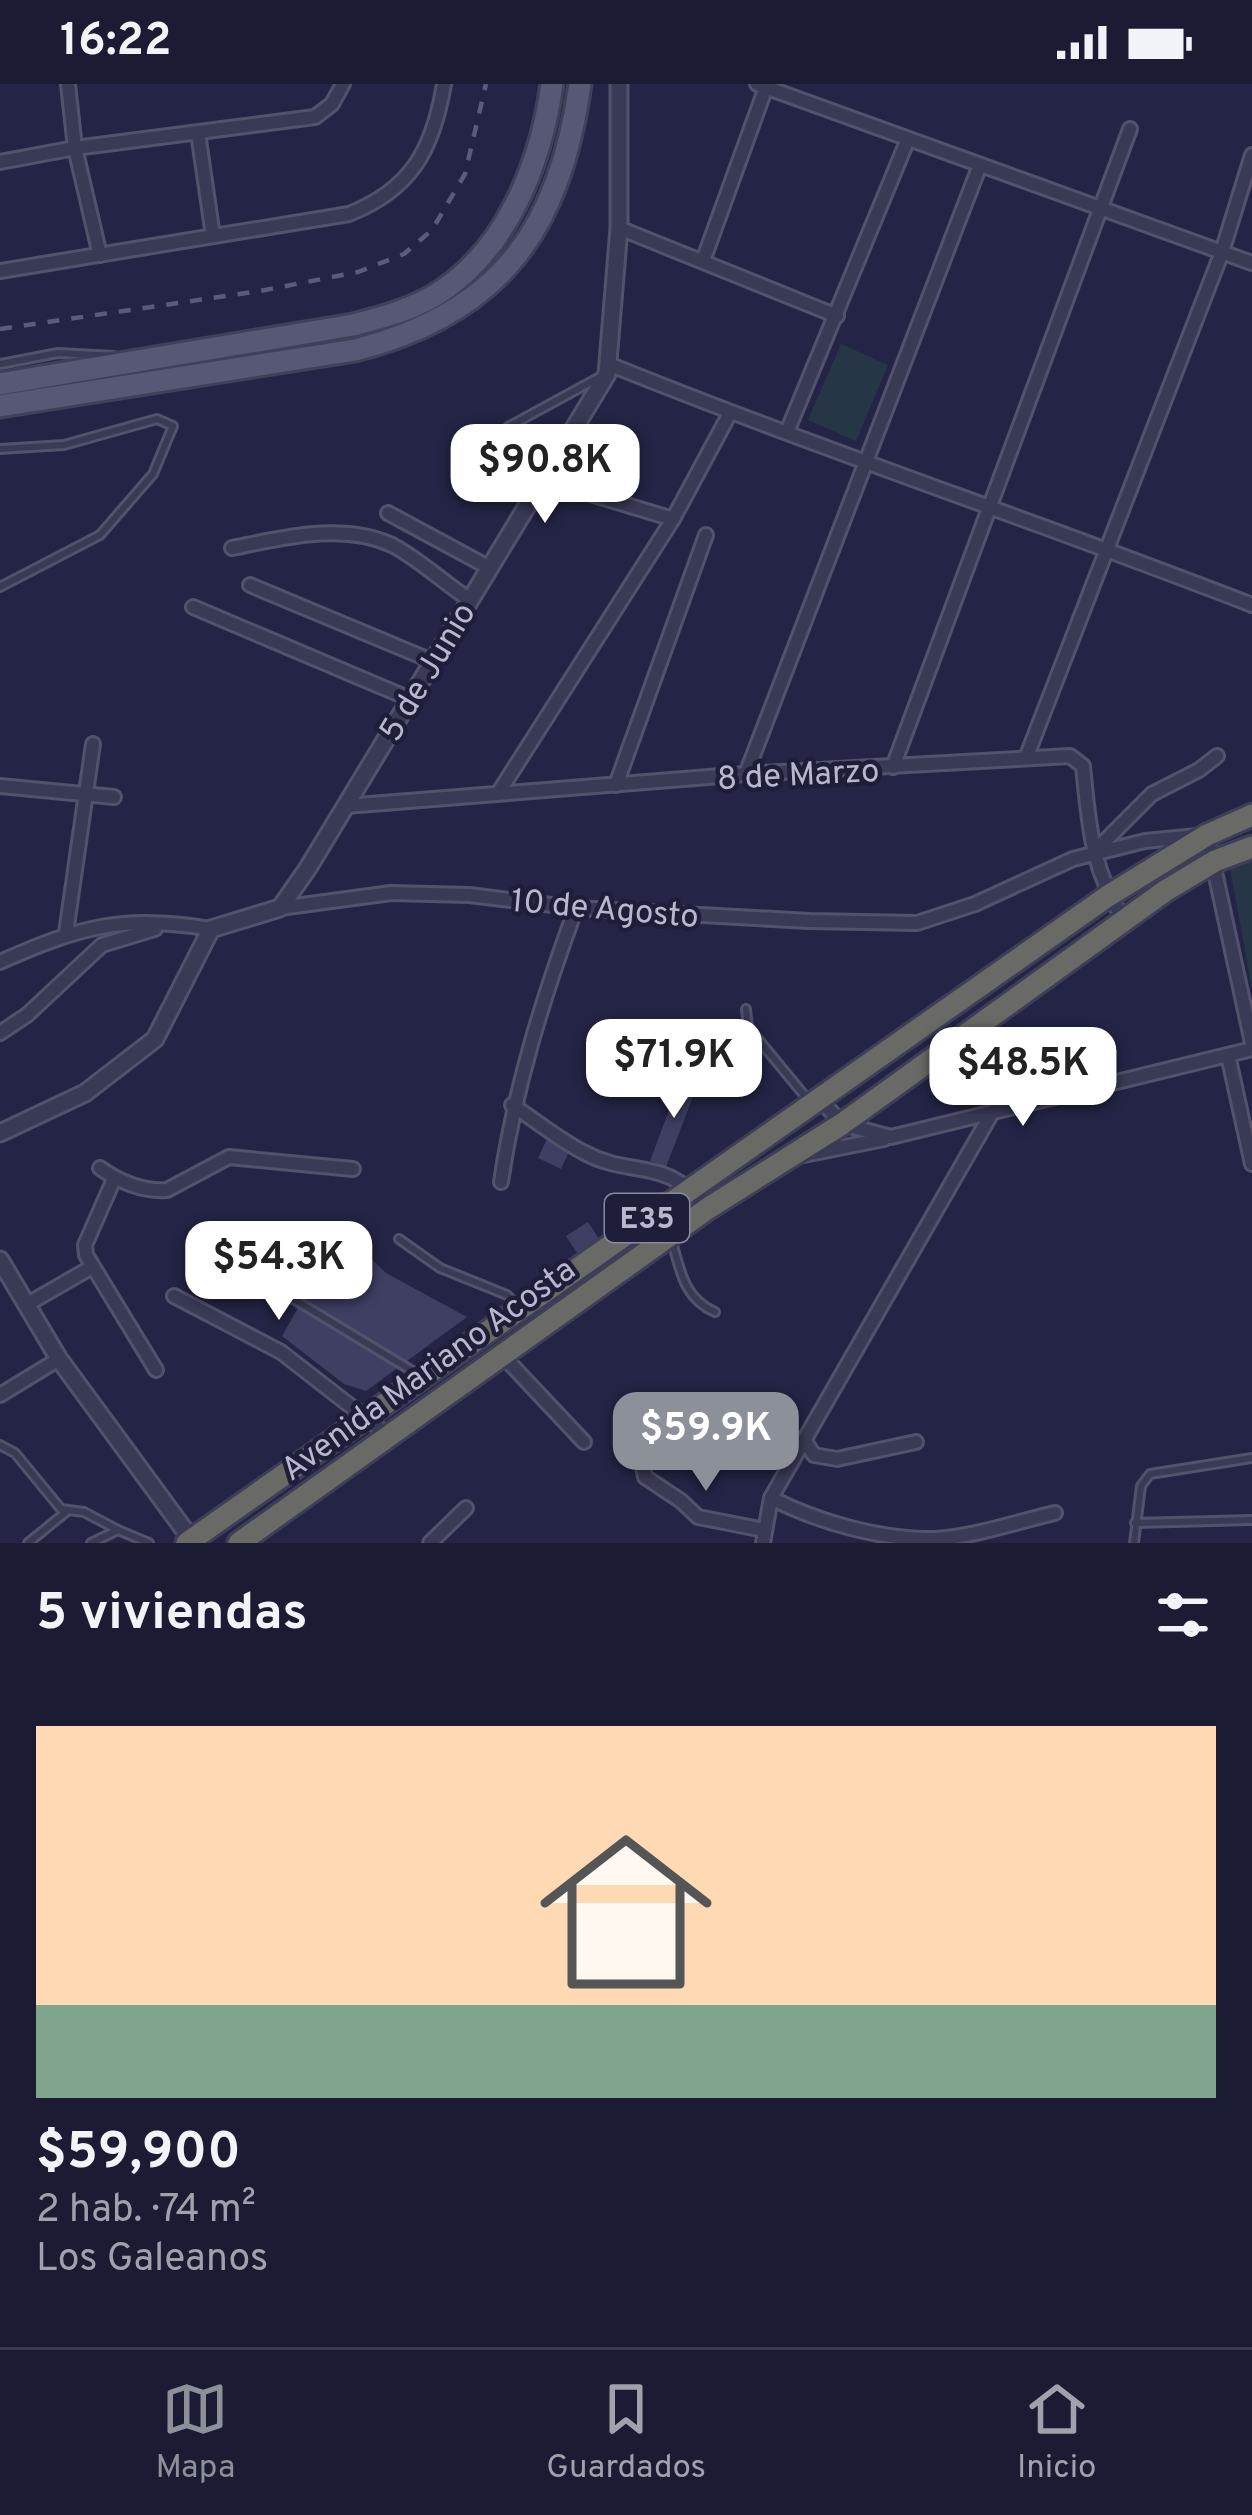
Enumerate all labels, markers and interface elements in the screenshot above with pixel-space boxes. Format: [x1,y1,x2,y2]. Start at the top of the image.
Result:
text: 16:22 [60,14,172,71]
pin: $90.8K [447,424,643,526]
text: $90.8K [478,438,612,487]
street label: 5 de Junio [372,596,487,750]
street label: 8 de Marzo [716,752,880,802]
street label: 10 de Agosto [509,882,700,940]
pin: $71.9K [576,1019,772,1121]
pin: $48.5K [925,1027,1121,1129]
text: $71.9K [613,1033,735,1082]
text: $48.5K [956,1041,1090,1090]
road number: E35 [605,1194,689,1242]
pin: $54.3K [181,1221,377,1323]
text: $54.3K [212,1235,346,1284]
street label: Avenida Mariano Acosta [274,1250,585,1492]
pin: $59.9K [608,1392,804,1494]
text: $59.9K [640,1406,772,1455]
icon: filters [1150,1582,1216,1648]
text: 5 viviendas [36,1583,308,1648]
icon: home [518,1804,734,2020]
text: $59,900 [36,2122,241,2187]
text: 2 hab. · 74 m² [36,2187,256,2236]
text: Los Galeanos [36,2236,268,2285]
tab: Mapa [155,2376,235,2490]
tab: Guardados [546,2376,706,2490]
tab: Inicio [1017,2376,1097,2490]

